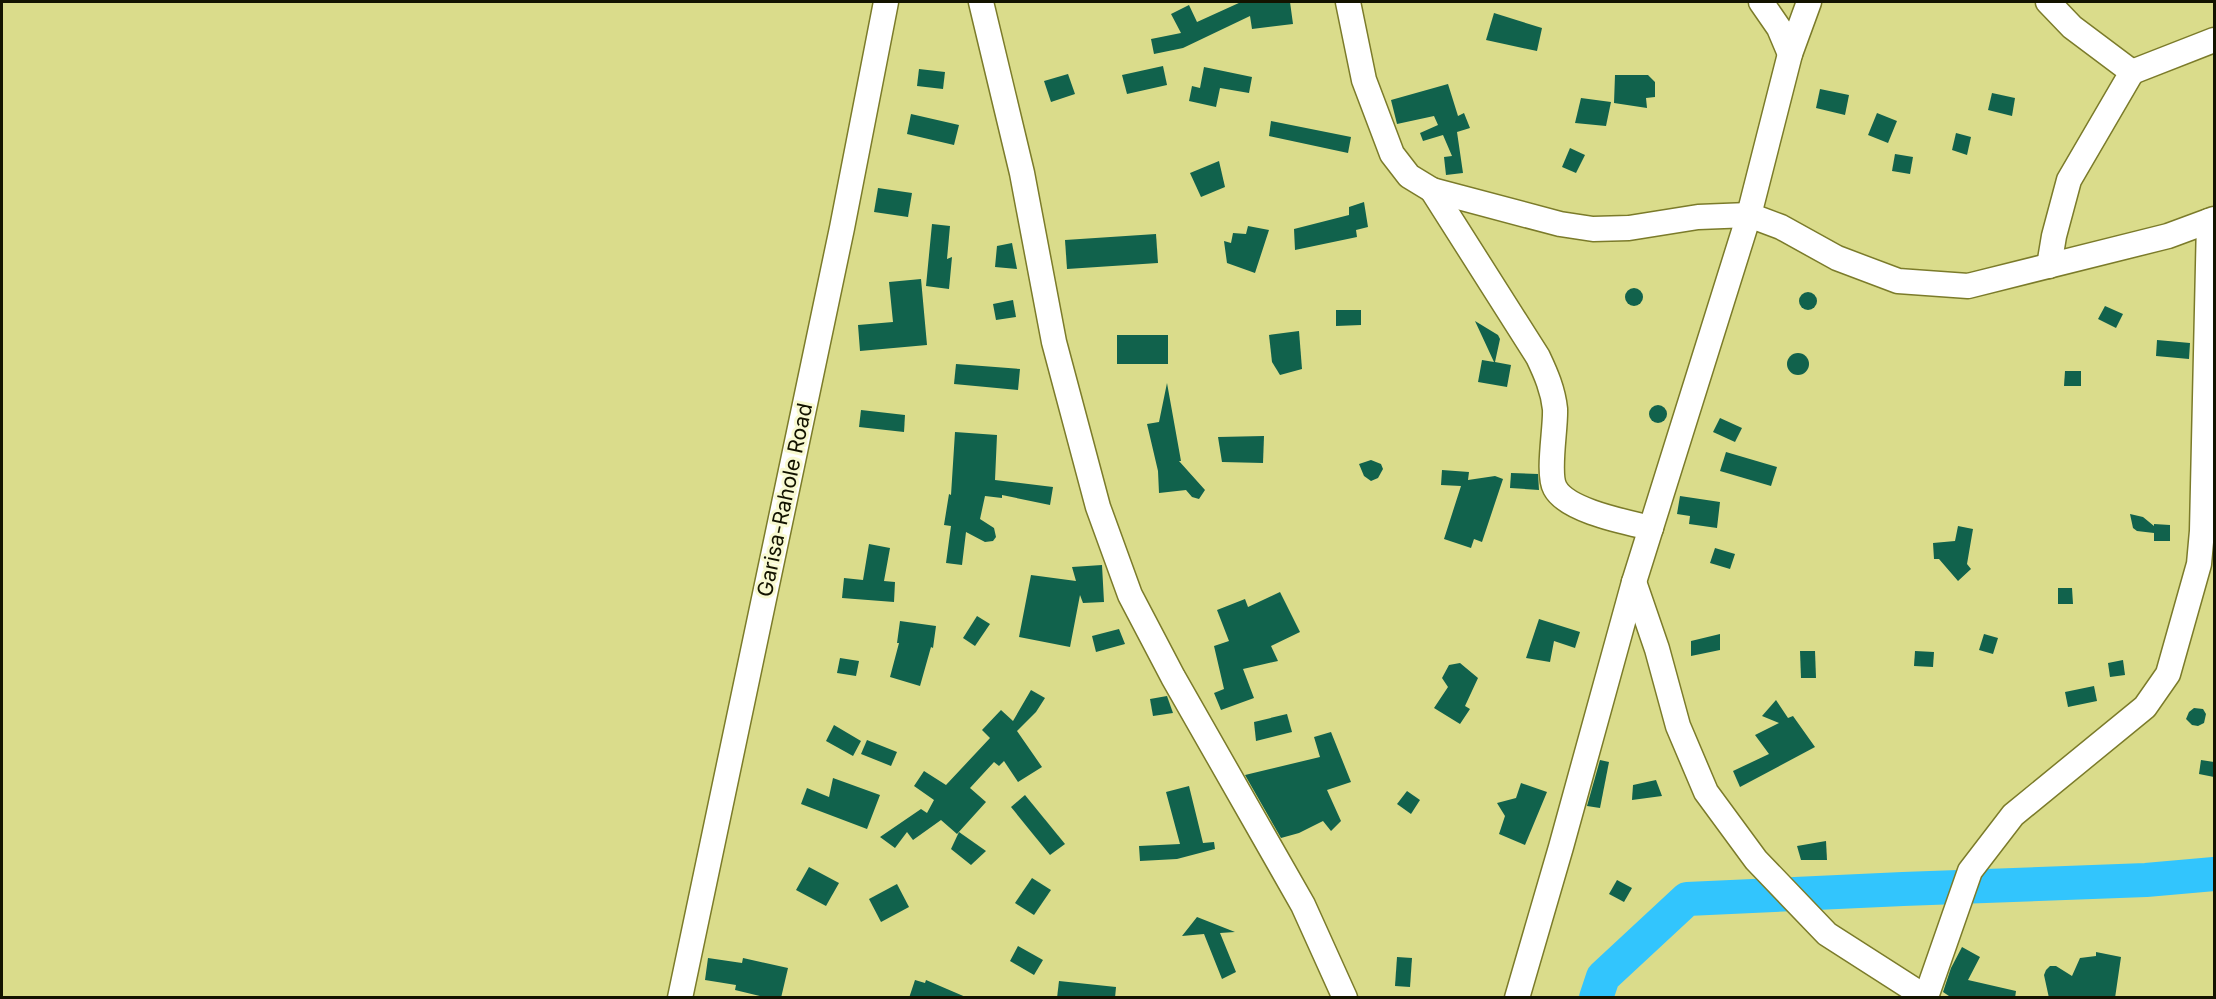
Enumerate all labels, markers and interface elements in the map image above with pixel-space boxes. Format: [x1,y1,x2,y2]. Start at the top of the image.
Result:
street label: Garisa-Rahole Road [752,401,817,599]

